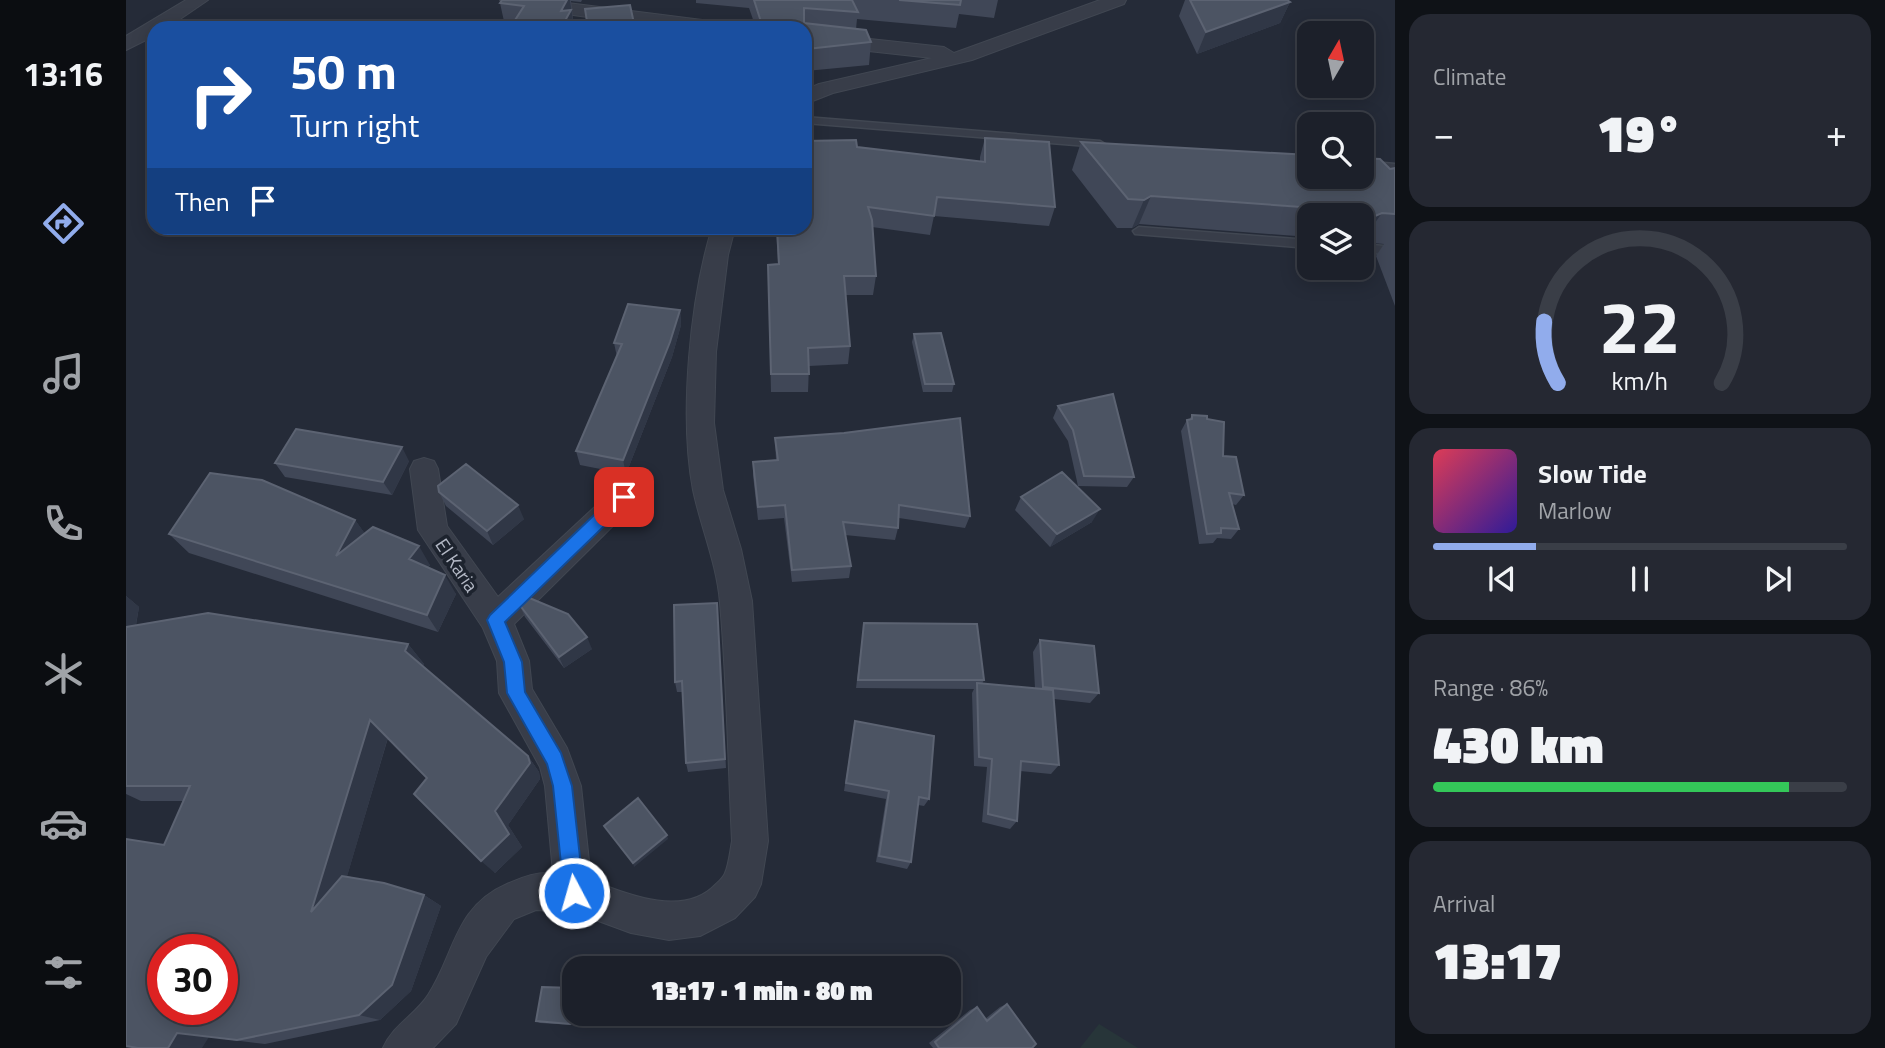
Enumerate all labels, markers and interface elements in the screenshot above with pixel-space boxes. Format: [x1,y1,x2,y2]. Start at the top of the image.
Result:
north arrow [1297,21,1374,98]
map controls [1297,21,1374,280]
text: 50 m [290,33,397,108]
icon: right [175,49,266,140]
text: 13:16 [23,50,103,98]
text: Climate [1433,59,1506,94]
text: 19° [1597,93,1683,172]
text: Turn right [290,101,419,149]
text: − [1433,104,1454,162]
text: + [1826,104,1847,162]
button: search [1297,112,1374,189]
text: Then [175,182,230,221]
icon: arrive [244,182,282,220]
icon: directions [39,199,88,248]
button: layers [1297,203,1374,280]
text: 22 [1599,272,1681,382]
icon: music [39,349,88,398]
text: km/h [1612,362,1668,400]
text: Slow Tide [1538,454,1647,493]
pin [594,467,654,527]
icon: arrive [605,478,643,516]
text: Marlow [1538,493,1612,528]
icon: phone [39,499,88,548]
street label: El Karia [429,532,486,598]
icon: previous [1483,560,1521,598]
icon: pause [1621,560,1659,598]
icon: next [1759,560,1797,598]
icon: climate [39,649,88,698]
text: Range · 86% [1433,670,1548,705]
text: 430 km [1433,704,1604,783]
icon: car [39,799,88,848]
position arrow [537,856,611,930]
text: Arrival [1433,886,1495,921]
text: 13:17 [1433,920,1562,999]
speed limit sign: 30 [147,934,238,1025]
icon: filters [39,948,88,997]
text: 13:17 · 1 min · 80 m [651,971,873,1010]

